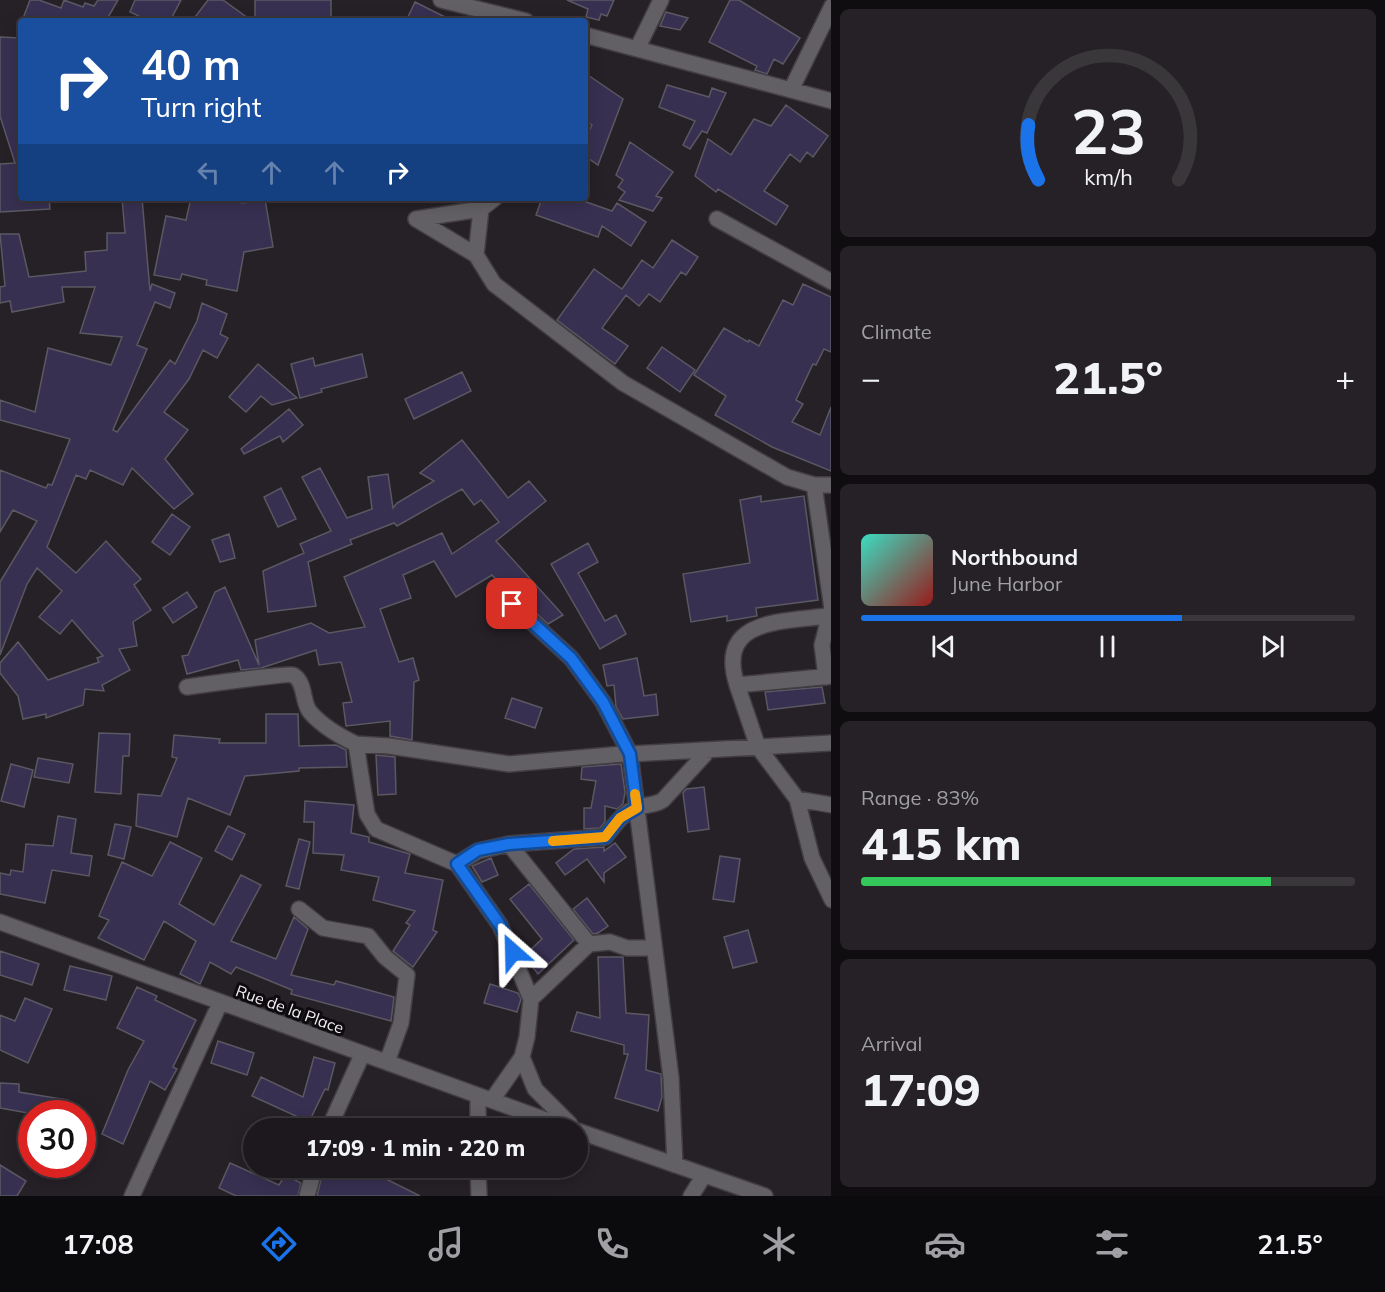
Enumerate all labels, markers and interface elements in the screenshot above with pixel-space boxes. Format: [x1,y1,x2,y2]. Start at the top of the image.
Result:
text: 40 m [141,38,241,91]
icon: right [42,42,120,120]
text: Turn right [141,90,261,124]
text: 23 [1071,91,1145,170]
icon: left [192,156,225,189]
icon: ahead [255,156,288,189]
icon: ahead [318,156,351,189]
icon: right [381,156,414,189]
text: km/h [1084,164,1132,191]
text: Climate [861,319,932,344]
text: 21.5° [1053,349,1163,405]
text: − [861,357,881,398]
text: + [1335,357,1355,398]
text: Northbound [951,543,1078,571]
text: June Harbor [951,571,1062,596]
pin [486,578,537,629]
icon: arrive [495,587,528,620]
icon: previous [927,630,960,663]
icon: pause [1091,630,1124,663]
icon: next [1256,630,1289,663]
text: Range · 83% [861,785,979,810]
text: 415 km [861,815,1022,871]
position arrow [481,920,545,984]
street label: Rue de la Place [233,980,347,1038]
text: Arrival [861,1031,922,1056]
text: 17:09 [861,1061,981,1117]
speed limit sign: 30 [18,1100,96,1178]
text: 17:09 · 1 min · 220 m [306,1134,525,1162]
icon: directions [258,1223,300,1265]
icon: music [425,1223,467,1265]
icon: phone [591,1223,633,1265]
icon: climate [758,1223,800,1265]
icon: car [924,1223,966,1265]
icon: filters [1091,1223,1133,1265]
text: 17:08 [62,1227,134,1261]
text: 21.5° [1257,1227,1323,1261]

